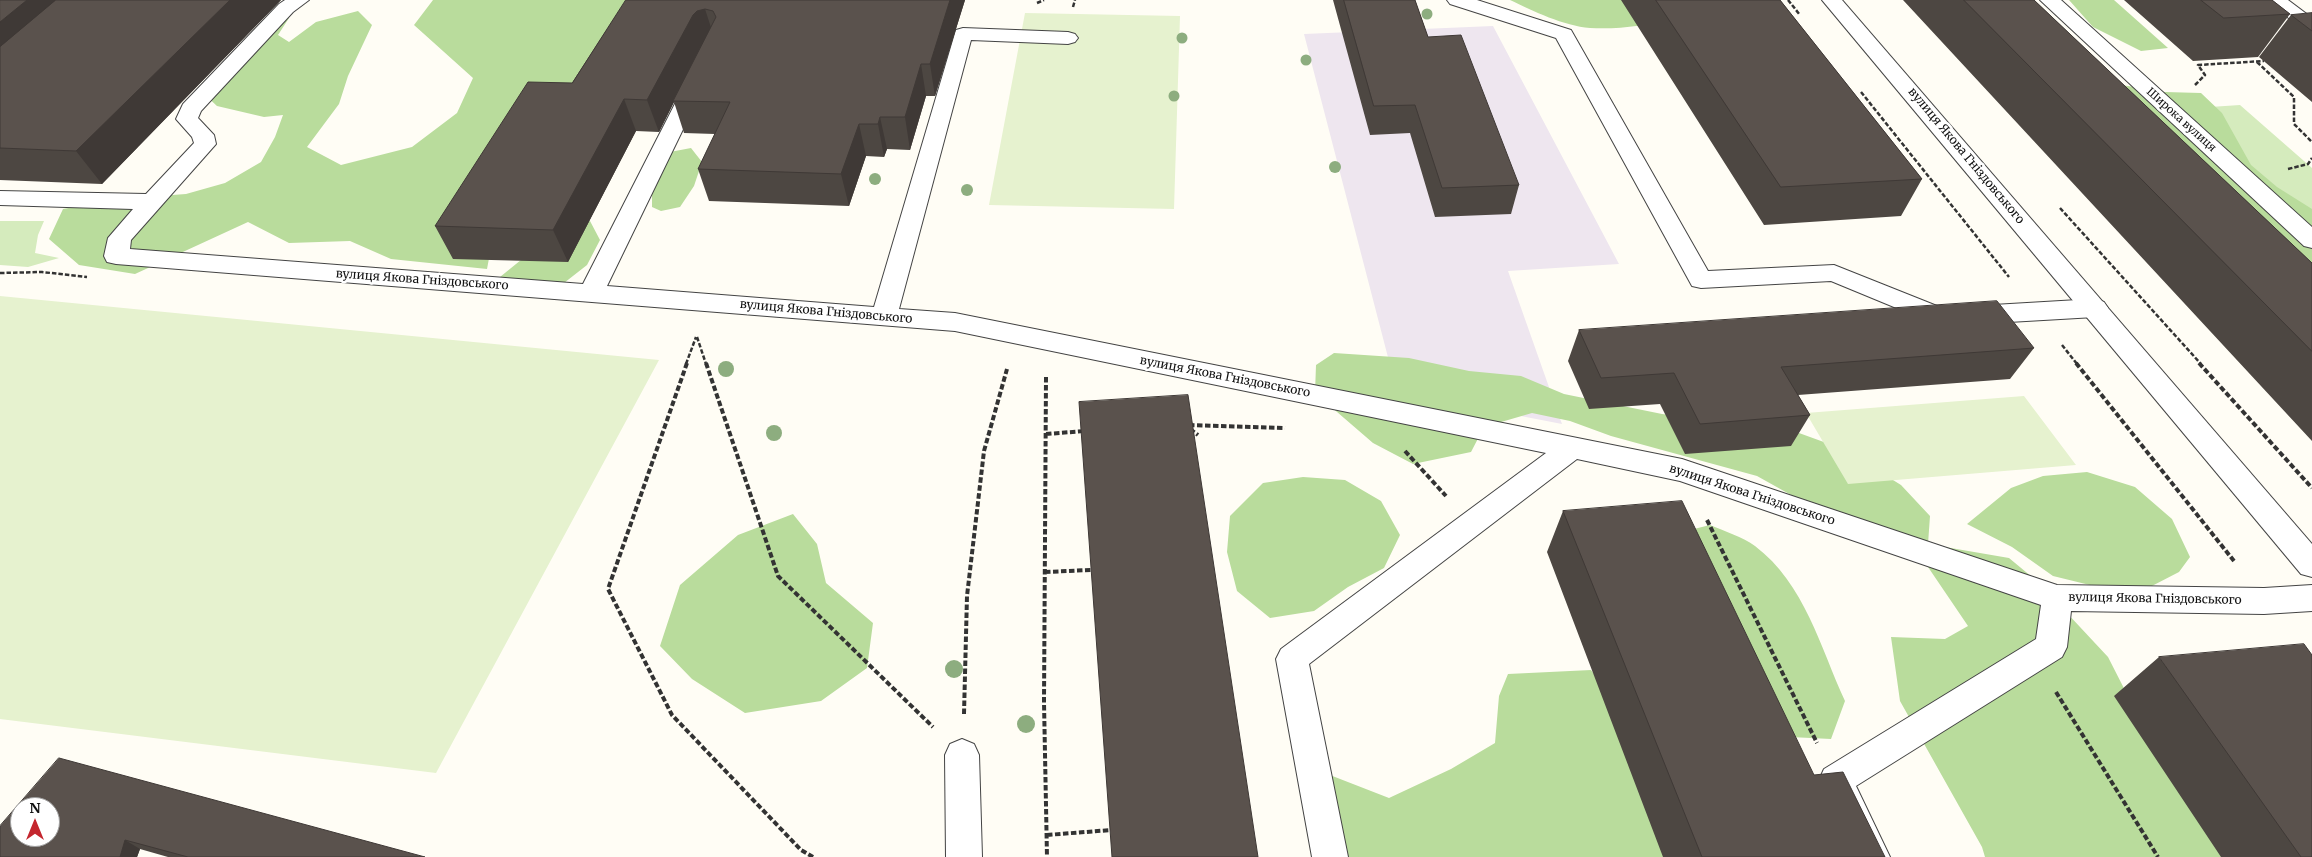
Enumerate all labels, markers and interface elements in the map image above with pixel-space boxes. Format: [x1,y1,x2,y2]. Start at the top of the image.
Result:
street label: вулиця Якова Гніздовського [1905,85,2027,227]
street label: Широка вулиця [2143,85,2219,155]
street label: вулиця Якова Гніздовського [335,267,509,293]
street label: вулиця Якова Гніздовського [739,297,913,327]
street label: вулиця Якова Гніздовського [1139,353,1311,401]
street label: вулиця Якова Гніздовського [1667,461,1837,529]
street label: вулиця Якова Гніздовського [2068,590,2242,608]
north arrow [10,797,60,847]
text: N [29,799,41,817]

